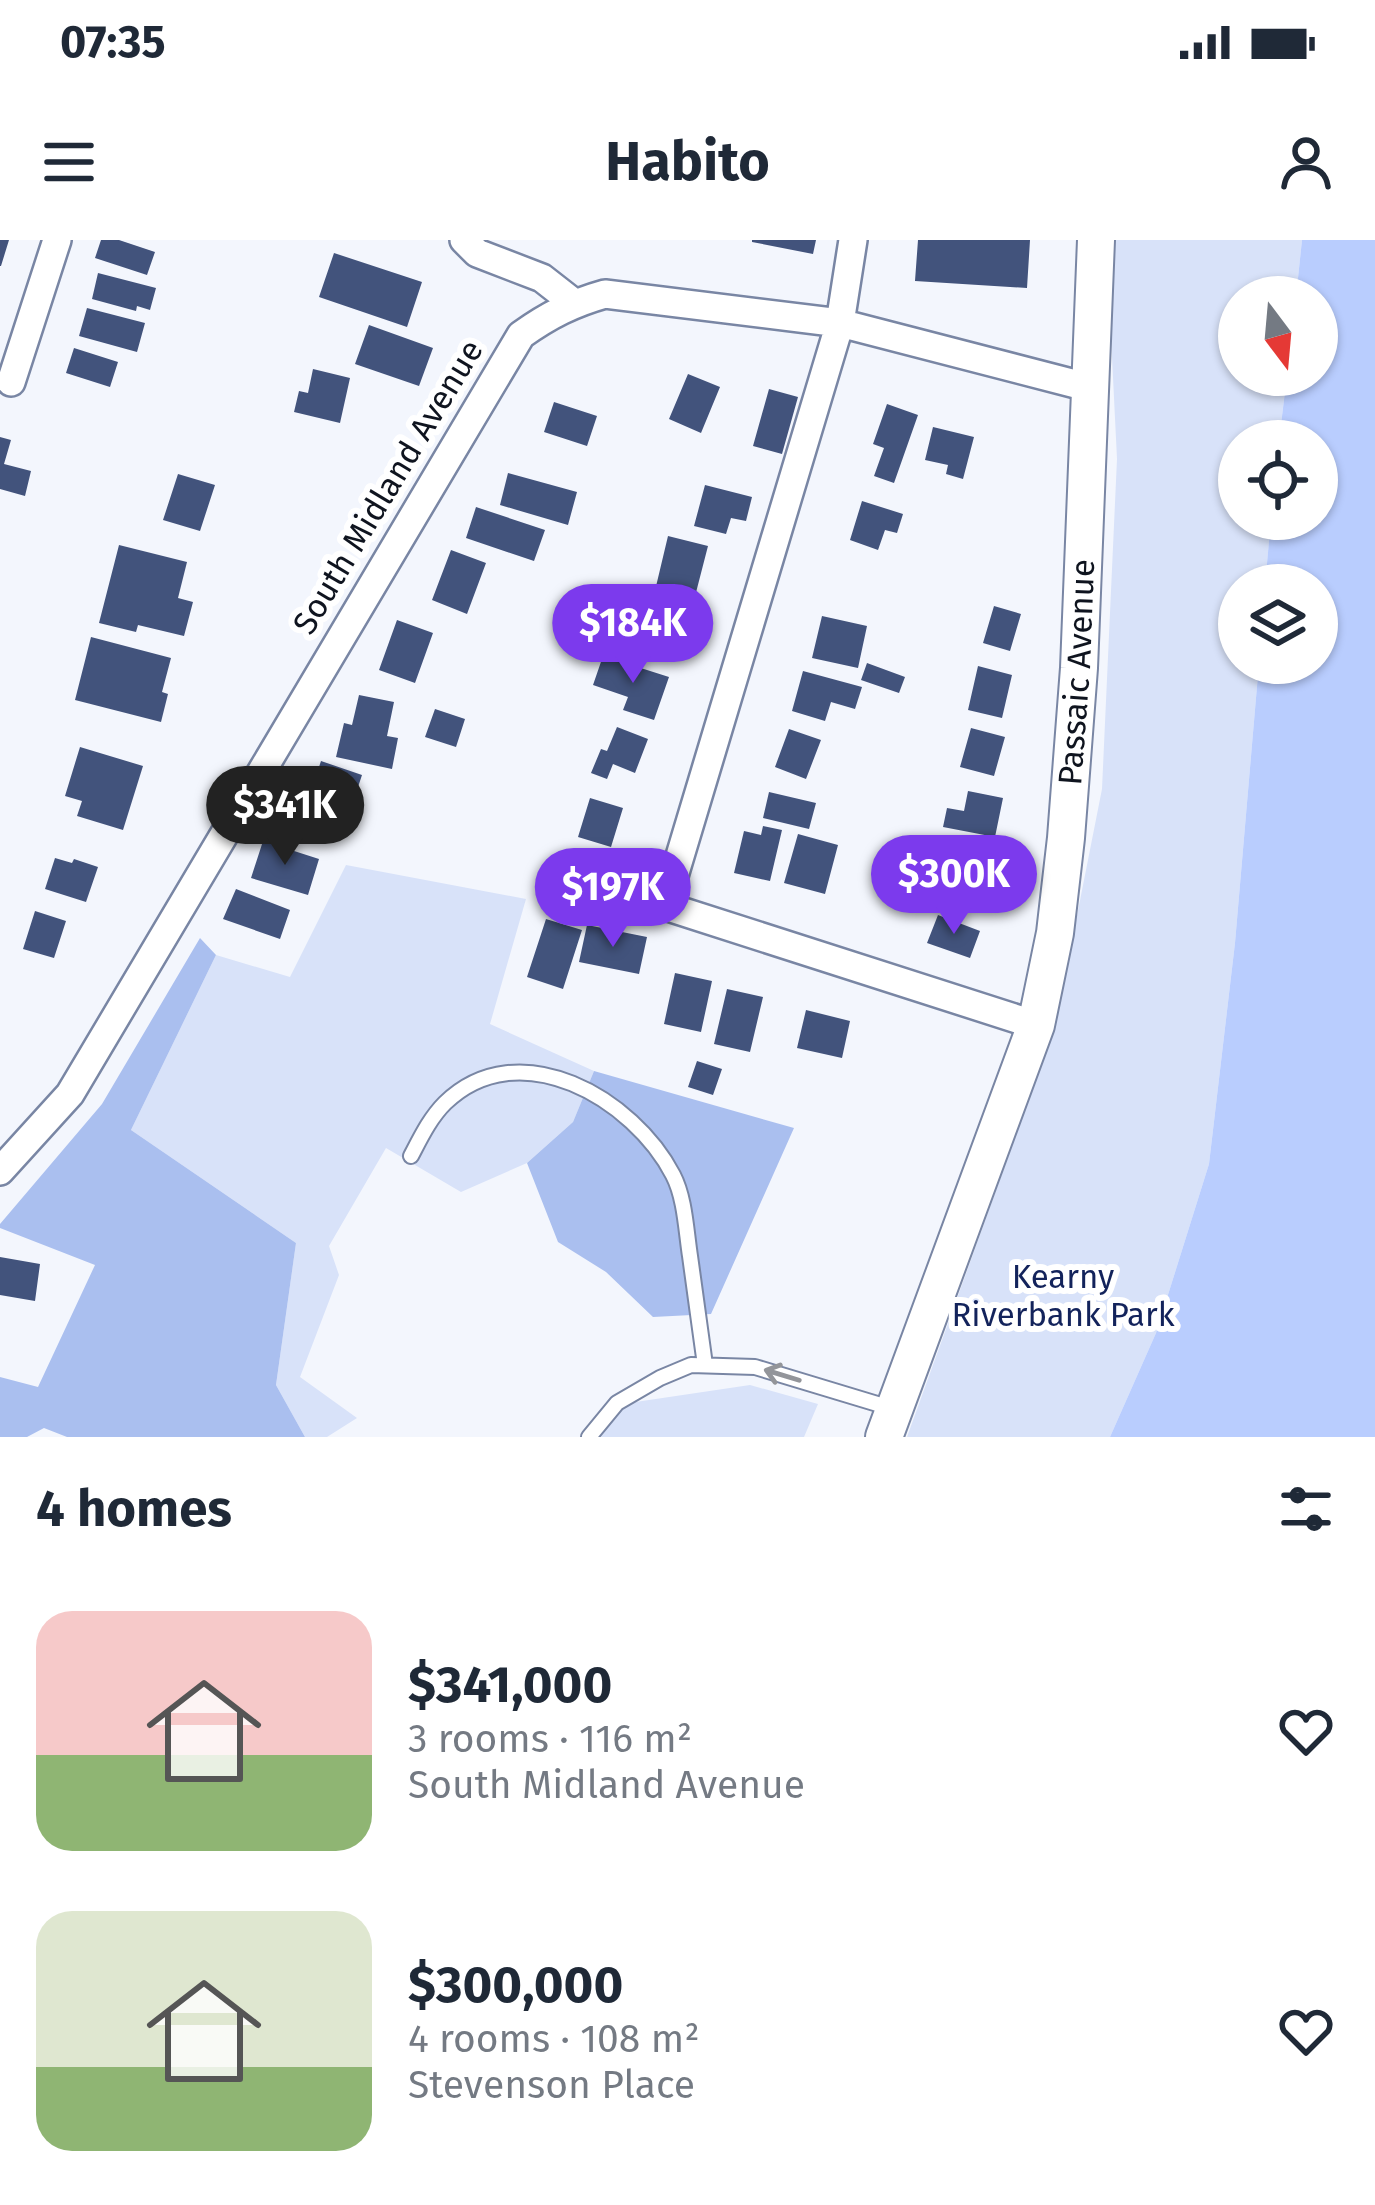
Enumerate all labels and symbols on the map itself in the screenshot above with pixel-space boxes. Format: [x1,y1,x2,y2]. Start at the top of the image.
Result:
north arrow [1218,276,1338,396]
street label: South Midland Avenue [284,333,492,641]
street label: Passaic Avenue [1050,558,1103,787]
pin: $184K [549,584,717,686]
pin: $341K [201,766,369,868]
pin: $300K [870,835,1038,937]
pin: $197K [529,848,697,950]
park label: Kearny Riverbank Park [951,1257,1175,1335]
one-way arrow [764,1363,802,1385]

